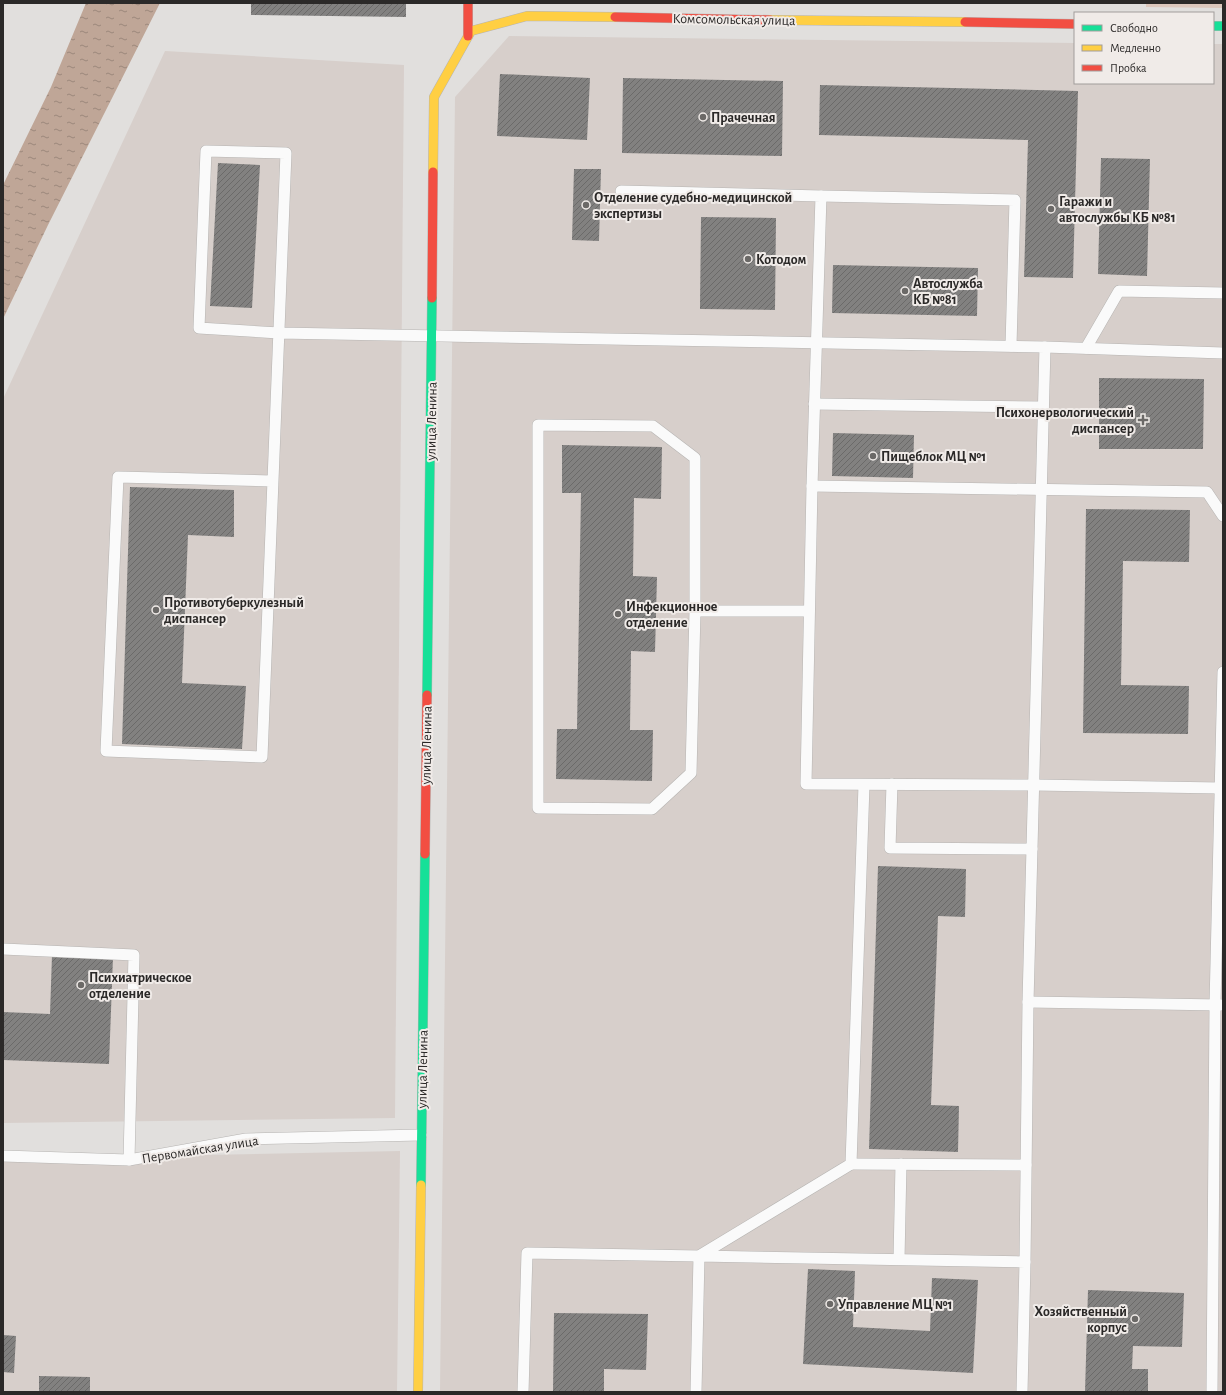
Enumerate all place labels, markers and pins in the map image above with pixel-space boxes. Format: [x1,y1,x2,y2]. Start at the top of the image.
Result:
place label: Прачечная [711,111,776,125]
marker: Прачечная [698,112,708,122]
place label: Отделение судебно-медицинской экспертизы [594,191,792,221]
place label: Гаражи и автослужбы КБ №81 [1059,195,1176,225]
marker: Отделение судебно-медицинской экспертизы [581,200,591,210]
marker: Гаражи и автослужбы КБ №81 [1046,204,1056,214]
place label: Котодом [756,253,807,267]
marker: Котодом [743,254,753,264]
place label: Автослужба КБ №81 [913,277,983,307]
marker: Автослужба КБ №81 [900,286,910,296]
place label: Психонервологический диспансер [996,406,1134,436]
marker: Психонервологический диспансер [1137,414,1149,426]
place label: Пищеблок МЦ №1 [881,450,986,464]
marker: Пищеблок МЦ №1 [868,451,878,461]
place label: Противотуберкулезный диспансер [164,596,304,626]
place label: Инфекционное отделение [626,600,718,630]
marker: Противотуберкулезный диспансер [151,605,161,615]
marker: Инфекционное отделение [613,609,623,619]
place label: Психиатрическое отделение [89,971,192,1001]
marker: Психиатрическое отделение [76,980,86,990]
place label: Управление МЦ №1 [838,1298,953,1312]
marker: Управление МЦ №1 [825,1299,835,1309]
place label: Хозяйственный корпус [1035,1305,1127,1335]
marker: Хозяйственный корпус [1130,1314,1140,1324]

